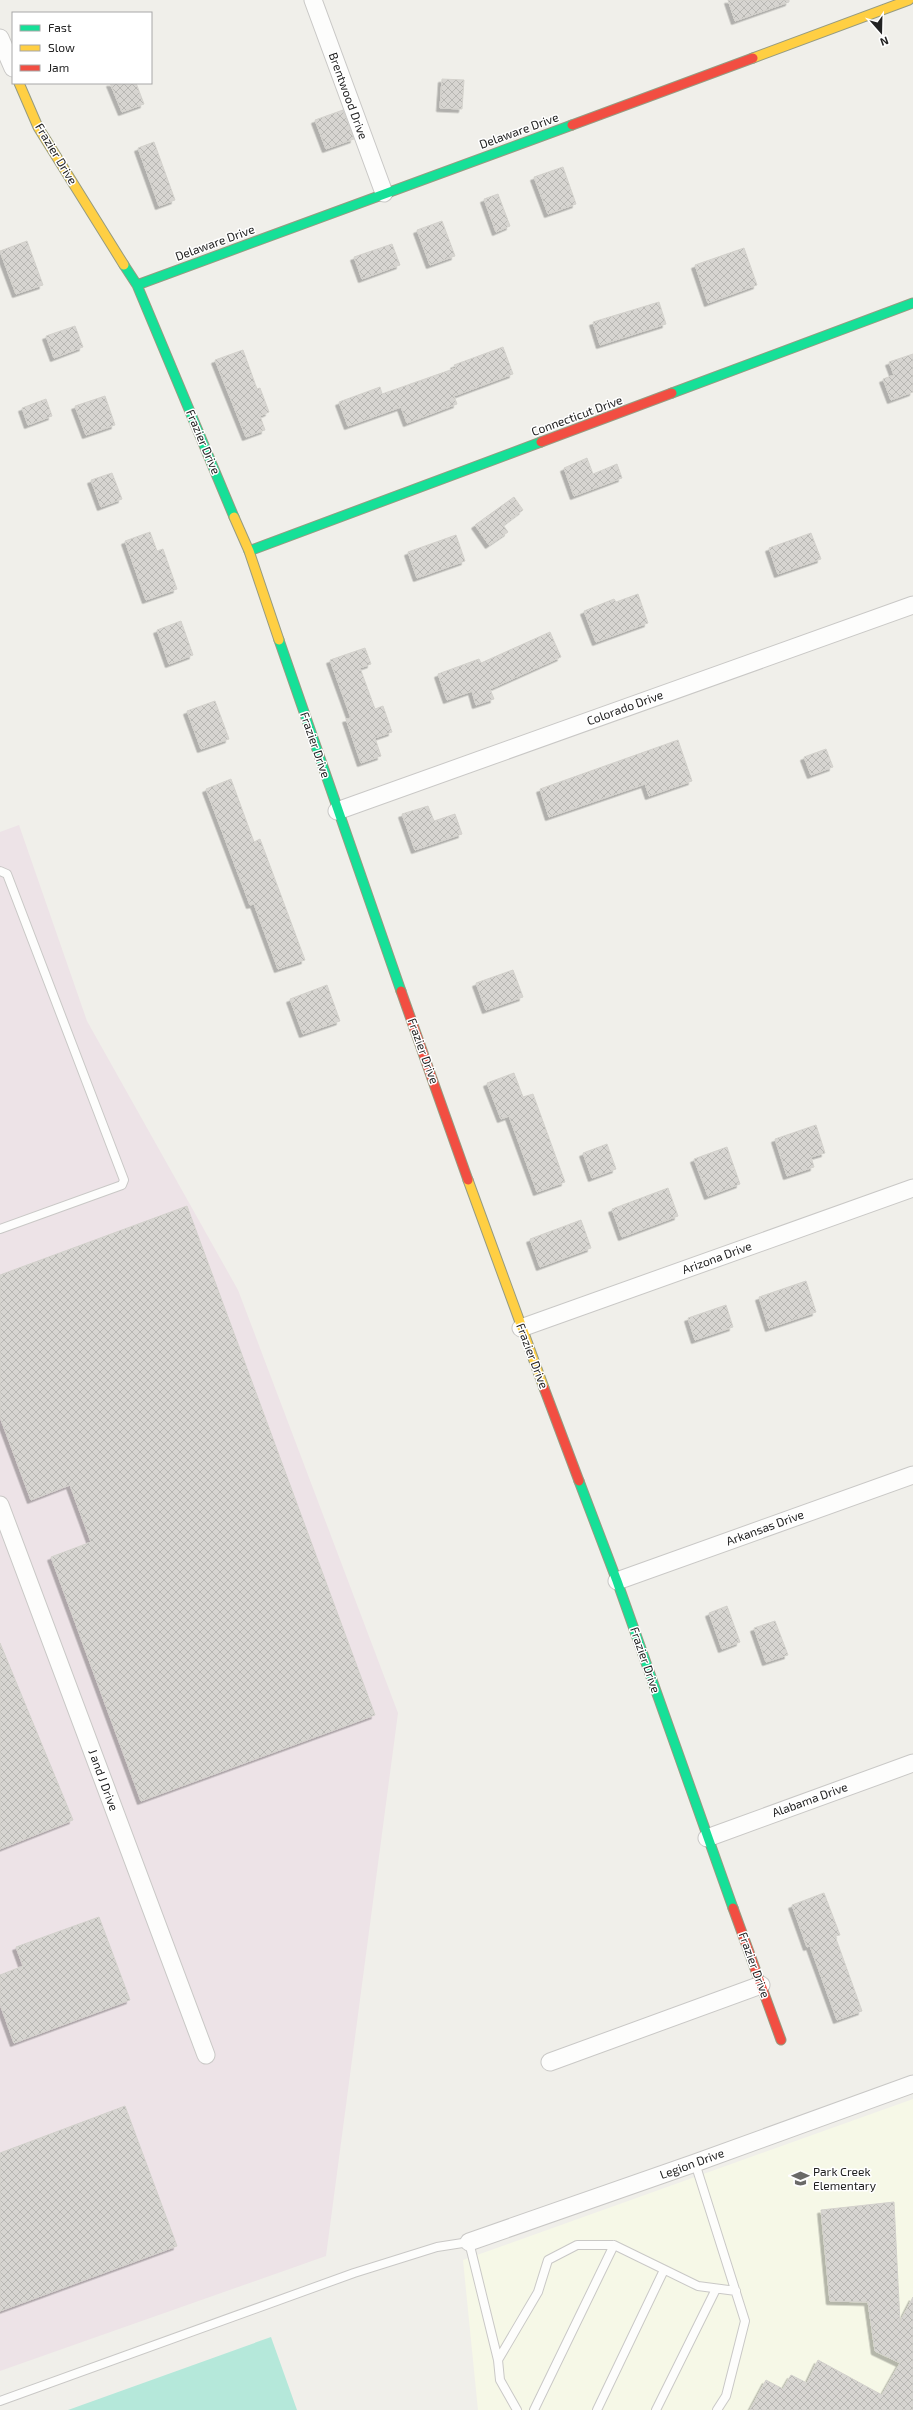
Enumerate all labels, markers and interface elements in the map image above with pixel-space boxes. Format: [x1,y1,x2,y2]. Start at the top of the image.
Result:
legend [12,12,152,84]
north arrow [861,12,901,52]
text: Fast [48,20,72,34]
text: N [879,34,891,49]
text: Slow [48,40,75,54]
street label: Brentwood Drive [327,50,371,141]
text: Jam [48,60,69,74]
street label: Delaware Drive [477,109,560,151]
street label: Frazier Drive [33,120,81,187]
street label: Delaware Drive [173,221,256,263]
street label: Connecticut Drive [529,392,624,438]
street label: Frazier Drive [184,407,224,476]
street label: Colorado Drive [585,687,665,727]
street label: Frazier Drive [298,710,334,780]
street label: Frazier Drive [406,1016,442,1085]
street label: Arizona Drive [680,1238,753,1276]
street label: Frazier Drive [514,1321,552,1390]
street label: Arkansas Drive [724,1506,806,1548]
street label: Frazier Drive [628,1625,664,1695]
street label: J and J Drive [86,1747,122,1813]
street label: Alabama Drive [770,1779,849,1819]
street label: Frazier Drive [737,1930,773,1999]
street label: Legion Drive [658,2145,726,2181]
place label: Park Creek Elementary [813,2164,877,2192]
school or university icon: Park Creek Elementary [790,2169,810,2189]

